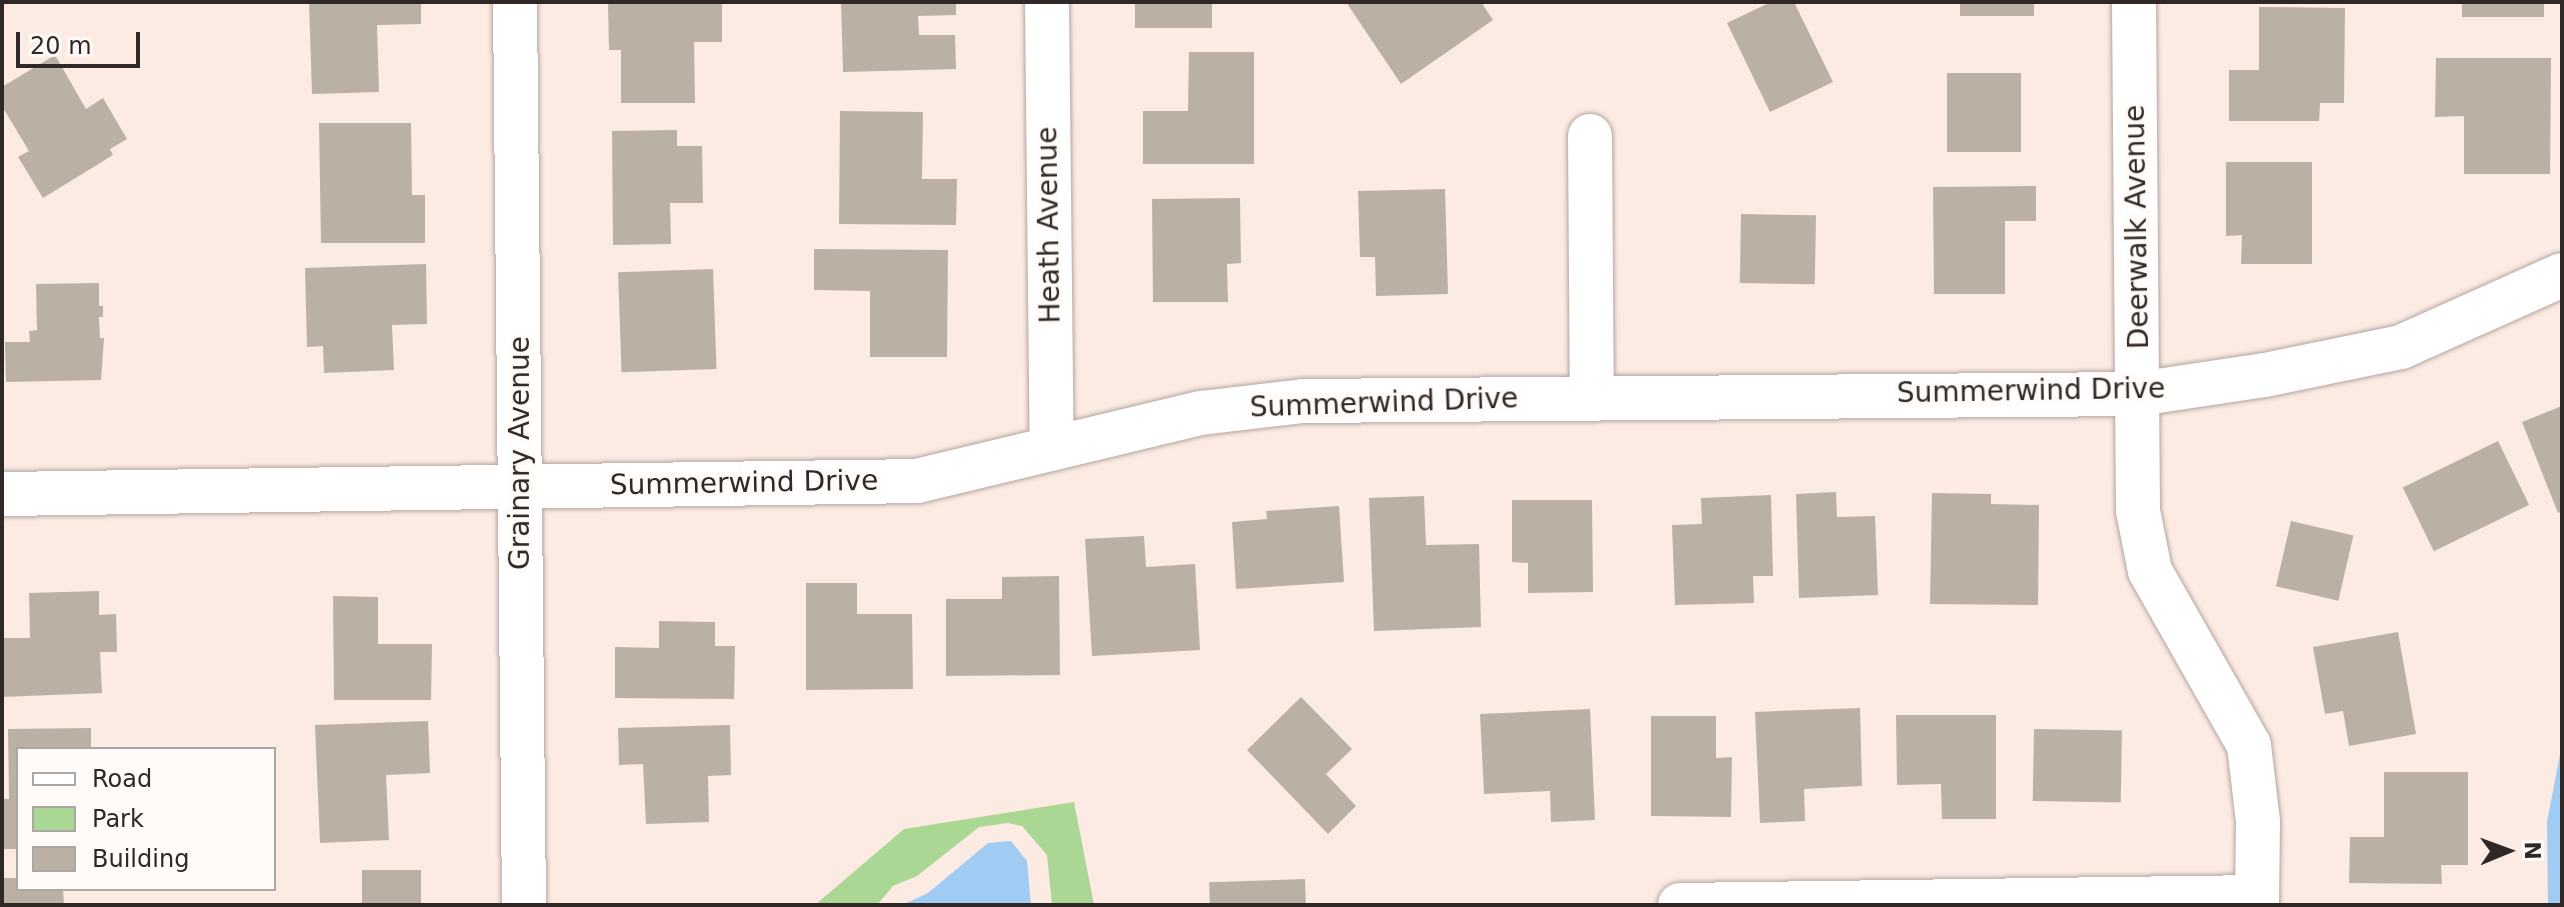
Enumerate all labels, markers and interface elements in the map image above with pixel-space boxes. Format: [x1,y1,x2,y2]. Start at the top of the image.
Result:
scale bar [20,16,144,66]
text: 20 m [30,32,92,60]
street label: Deerwalk Avenue [2118,104,2156,350]
street label: Heath Avenue [1030,126,1068,324]
street label: Grainary Avenue [503,336,537,570]
street label: Summerwind Drive [1896,372,2166,410]
street label: Summerwind Drive [1249,382,1519,424]
street label: Summerwind Drive [609,464,879,502]
legend [16,747,276,891]
text: Road [92,765,152,793]
text: Park [92,805,144,833]
north arrow [2468,811,2548,891]
text: N [2520,841,2545,860]
text: Building [92,845,189,873]

